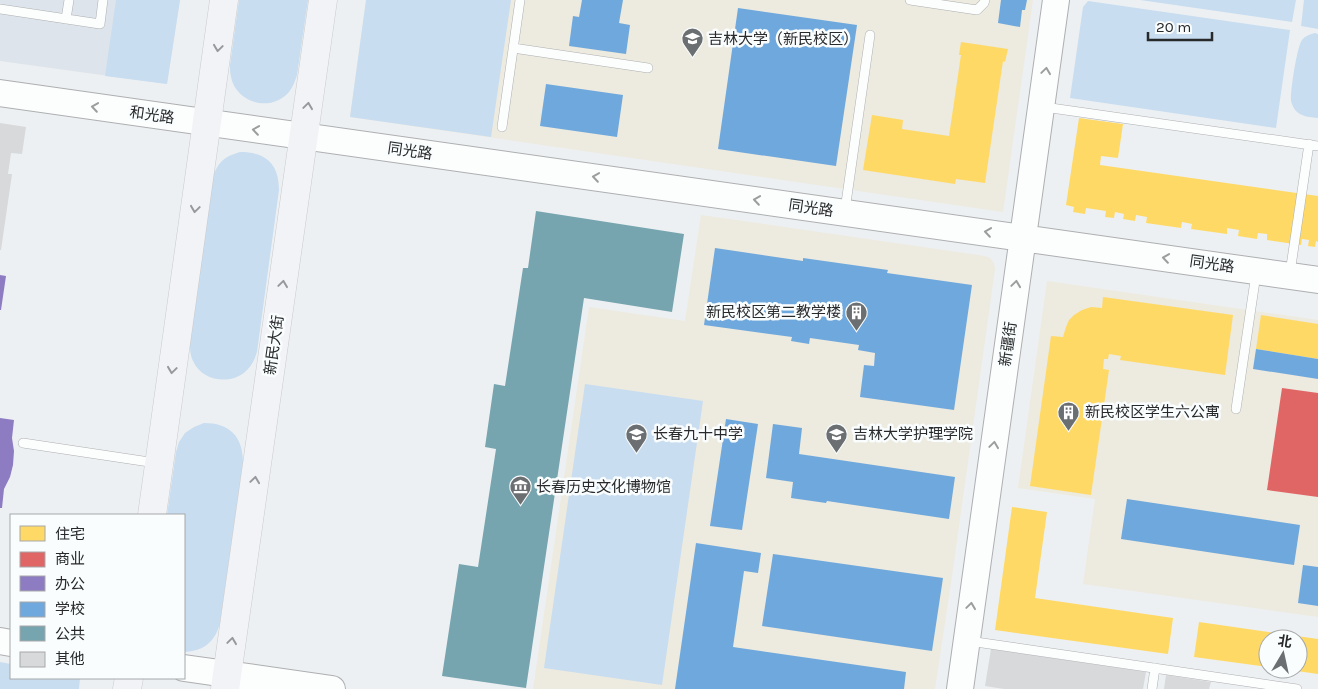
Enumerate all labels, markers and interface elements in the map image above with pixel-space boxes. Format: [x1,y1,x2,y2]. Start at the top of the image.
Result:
scale bar [1148,10,1212,42]
text: 20 m [1156,18,1191,36]
school or university icon: 吉林大学（新民校区） [680,27,704,58]
place label: 吉林大学（新民校区） [708,30,858,48]
one-way arrow [213,44,223,53]
one-way arrow [1040,67,1051,75]
one-way arrow [91,102,99,112]
one-way arrow [303,102,313,111]
street label: 和光路 [128,103,176,127]
one-way arrow [251,125,260,135]
street label: 同光路 [386,139,434,163]
one-way arrow [592,173,601,183]
one-way arrow [753,195,761,206]
street label: 同光路 [787,196,835,220]
one-way arrow [190,205,201,213]
one-way arrow [983,228,992,238]
street label: 同光路 [1188,252,1236,276]
one-way arrow [1161,253,1169,264]
one-way arrow [277,280,288,288]
one-way arrow [1010,280,1021,288]
building icon: 新民校区第二教学楼 [845,300,869,331]
place label: 新民校区第二教学楼 [706,303,841,321]
street label: 新民大街 [261,314,287,376]
street label: 新疆街 [996,320,1020,368]
one-way arrow [167,366,178,374]
building icon: 新民校区学生六公寓 [1057,400,1081,431]
place label: 新民校区学生六公寓 [1085,403,1220,421]
school or university icon: 长春九十中学 [625,422,649,453]
school or university icon: 吉林大学护理学院 [825,422,849,453]
place label: 长春九十中学 [653,425,743,443]
place label: 吉林大学护理学院 [853,425,973,443]
one-way arrow [988,441,999,449]
museum icon: 长春历史文化博物馆 [508,475,532,506]
one-way arrow [249,476,260,484]
place label: 长春历史文化博物馆 [536,478,671,496]
legend [10,514,185,679]
text: 住宅 [55,525,85,543]
text: 商业 [55,550,85,568]
text: 办公 [55,575,85,593]
text: 学校 [55,600,85,618]
one-way arrow [966,602,976,610]
text: 公共 [55,625,85,643]
north arrow [1258,629,1308,679]
text: 北 [1277,632,1293,651]
one-way arrow [226,636,236,645]
text: 其他 [55,650,85,668]

